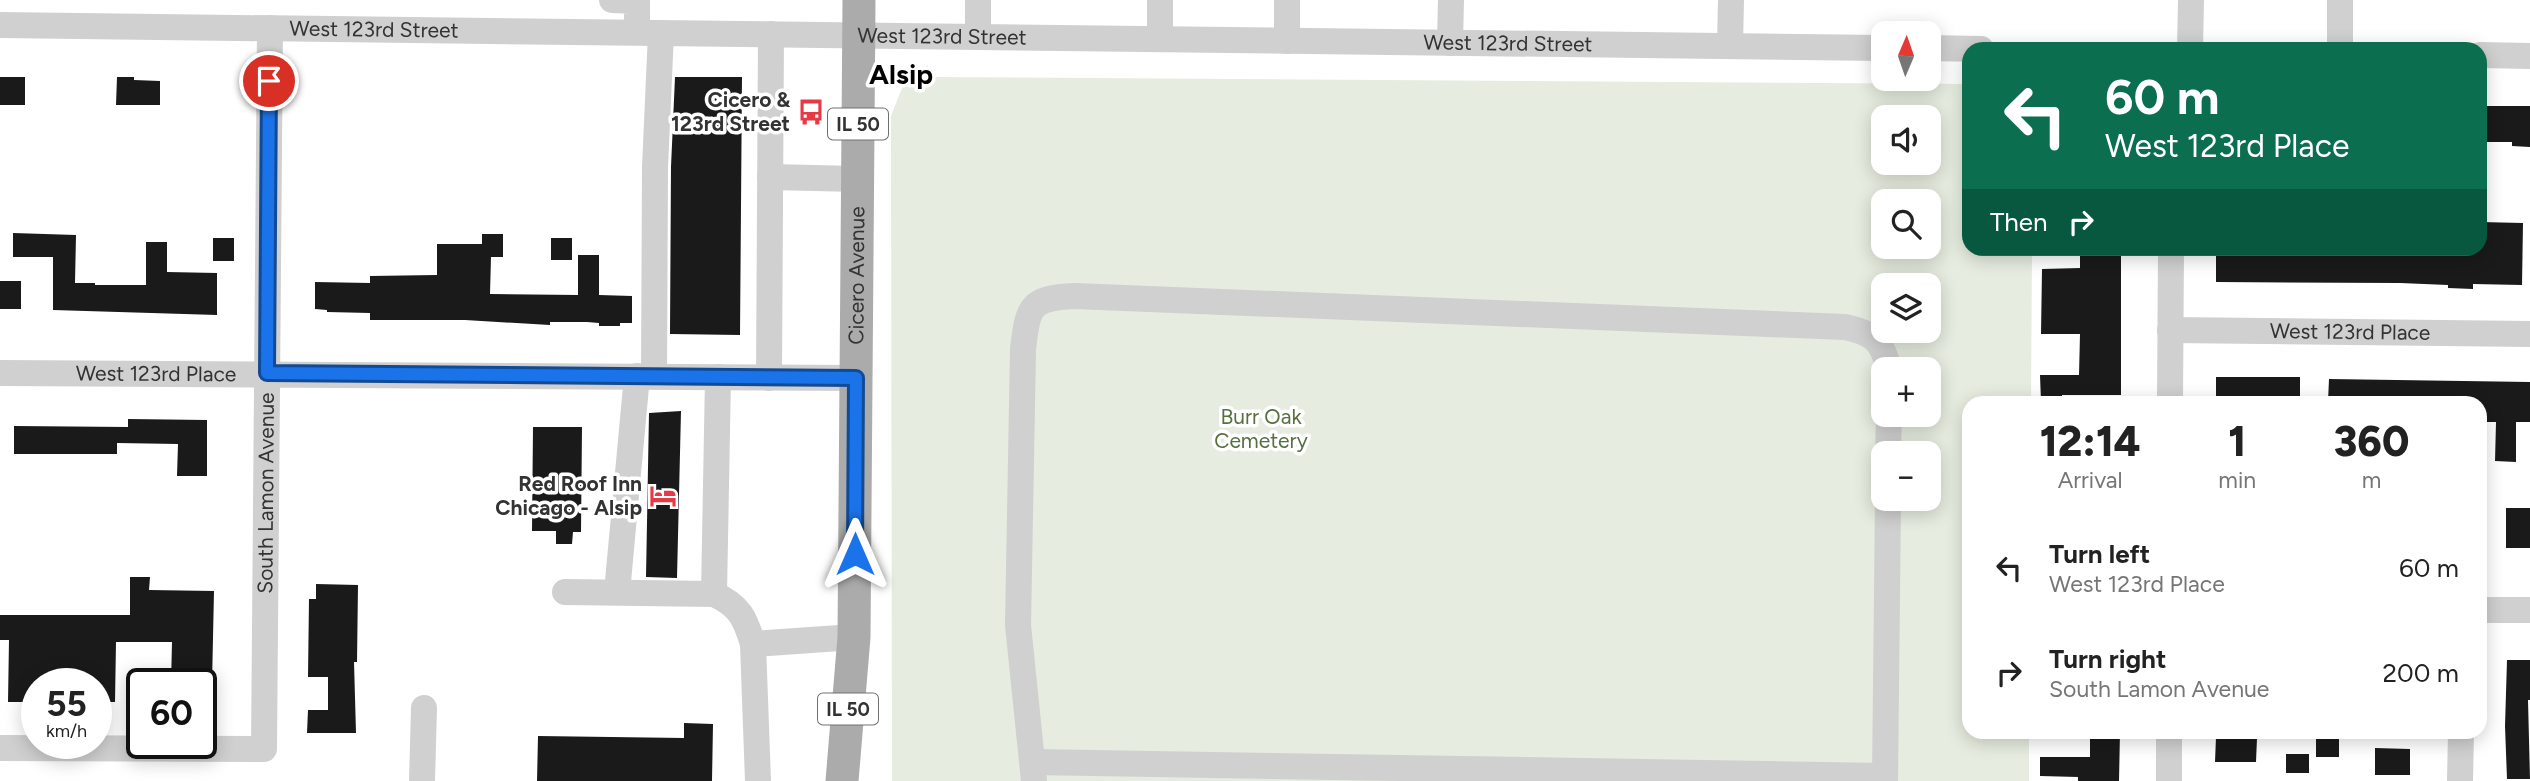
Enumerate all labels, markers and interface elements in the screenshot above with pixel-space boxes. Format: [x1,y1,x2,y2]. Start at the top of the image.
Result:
street label: West 123rd Street [289,16,459,43]
north arrow [1871,21,1941,91]
map controls [1871,21,1941,511]
street label: West 123rd Street [857,22,1027,50]
street label: West 123rd Street [1423,29,1593,56]
pin [239,51,299,111]
district label: Alsip [869,57,933,91]
icon: arrive [250,62,288,100]
text: 60 m [2105,67,2220,126]
icon: left [1990,70,2081,161]
place label: Cicero & 123rd Street [671,87,790,136]
bus stop icon: Cicero & 123rd Street [796,97,826,127]
button: sound [1871,105,1941,175]
road number: IL 50 [828,108,888,140]
text: West 123rd Place [2105,127,2349,165]
button: search [1871,189,1941,259]
icon: right [2062,203,2100,241]
street label: Cicero Avenue [843,206,869,345]
text: Then [1990,206,2048,238]
button: layers [1871,273,1941,343]
street label: West 123rd Place [2270,318,2430,345]
button: + [1871,357,1941,427]
street label: West 123rd Place [76,360,236,386]
street label: South Lamon Avenue [252,392,279,594]
park label: Burr Oak Cemetery [1214,404,1308,453]
text: 12:14 [2040,416,2141,467]
text: 1 [2228,416,2246,467]
text: 360 [2334,416,2409,467]
button: − [1871,441,1941,511]
text: Arrival [2058,466,2123,494]
text: min [2218,466,2256,494]
text: m [2362,466,2381,494]
place label: Red Roof Inn Chicago - Alsip [495,471,642,520]
hotel icon: Red Roof Inn Chicago - Alsip [648,481,678,511]
position arrow [818,517,892,591]
text: Turn left [2049,538,2150,570]
icon: left [1990,549,2028,587]
text: 60 m [2399,552,2459,584]
text: West 123rd Place [2049,570,2225,598]
text: Turn right [2049,643,2166,675]
icon: right [1990,654,2028,692]
text: 200 m [2383,657,2459,689]
speed limit sign: 60 [126,668,217,759]
text: South Lamon Avenue [2049,675,2269,703]
text: 55 [46,683,87,725]
road number: IL 50 [818,694,878,724]
text: km/h [46,720,87,742]

